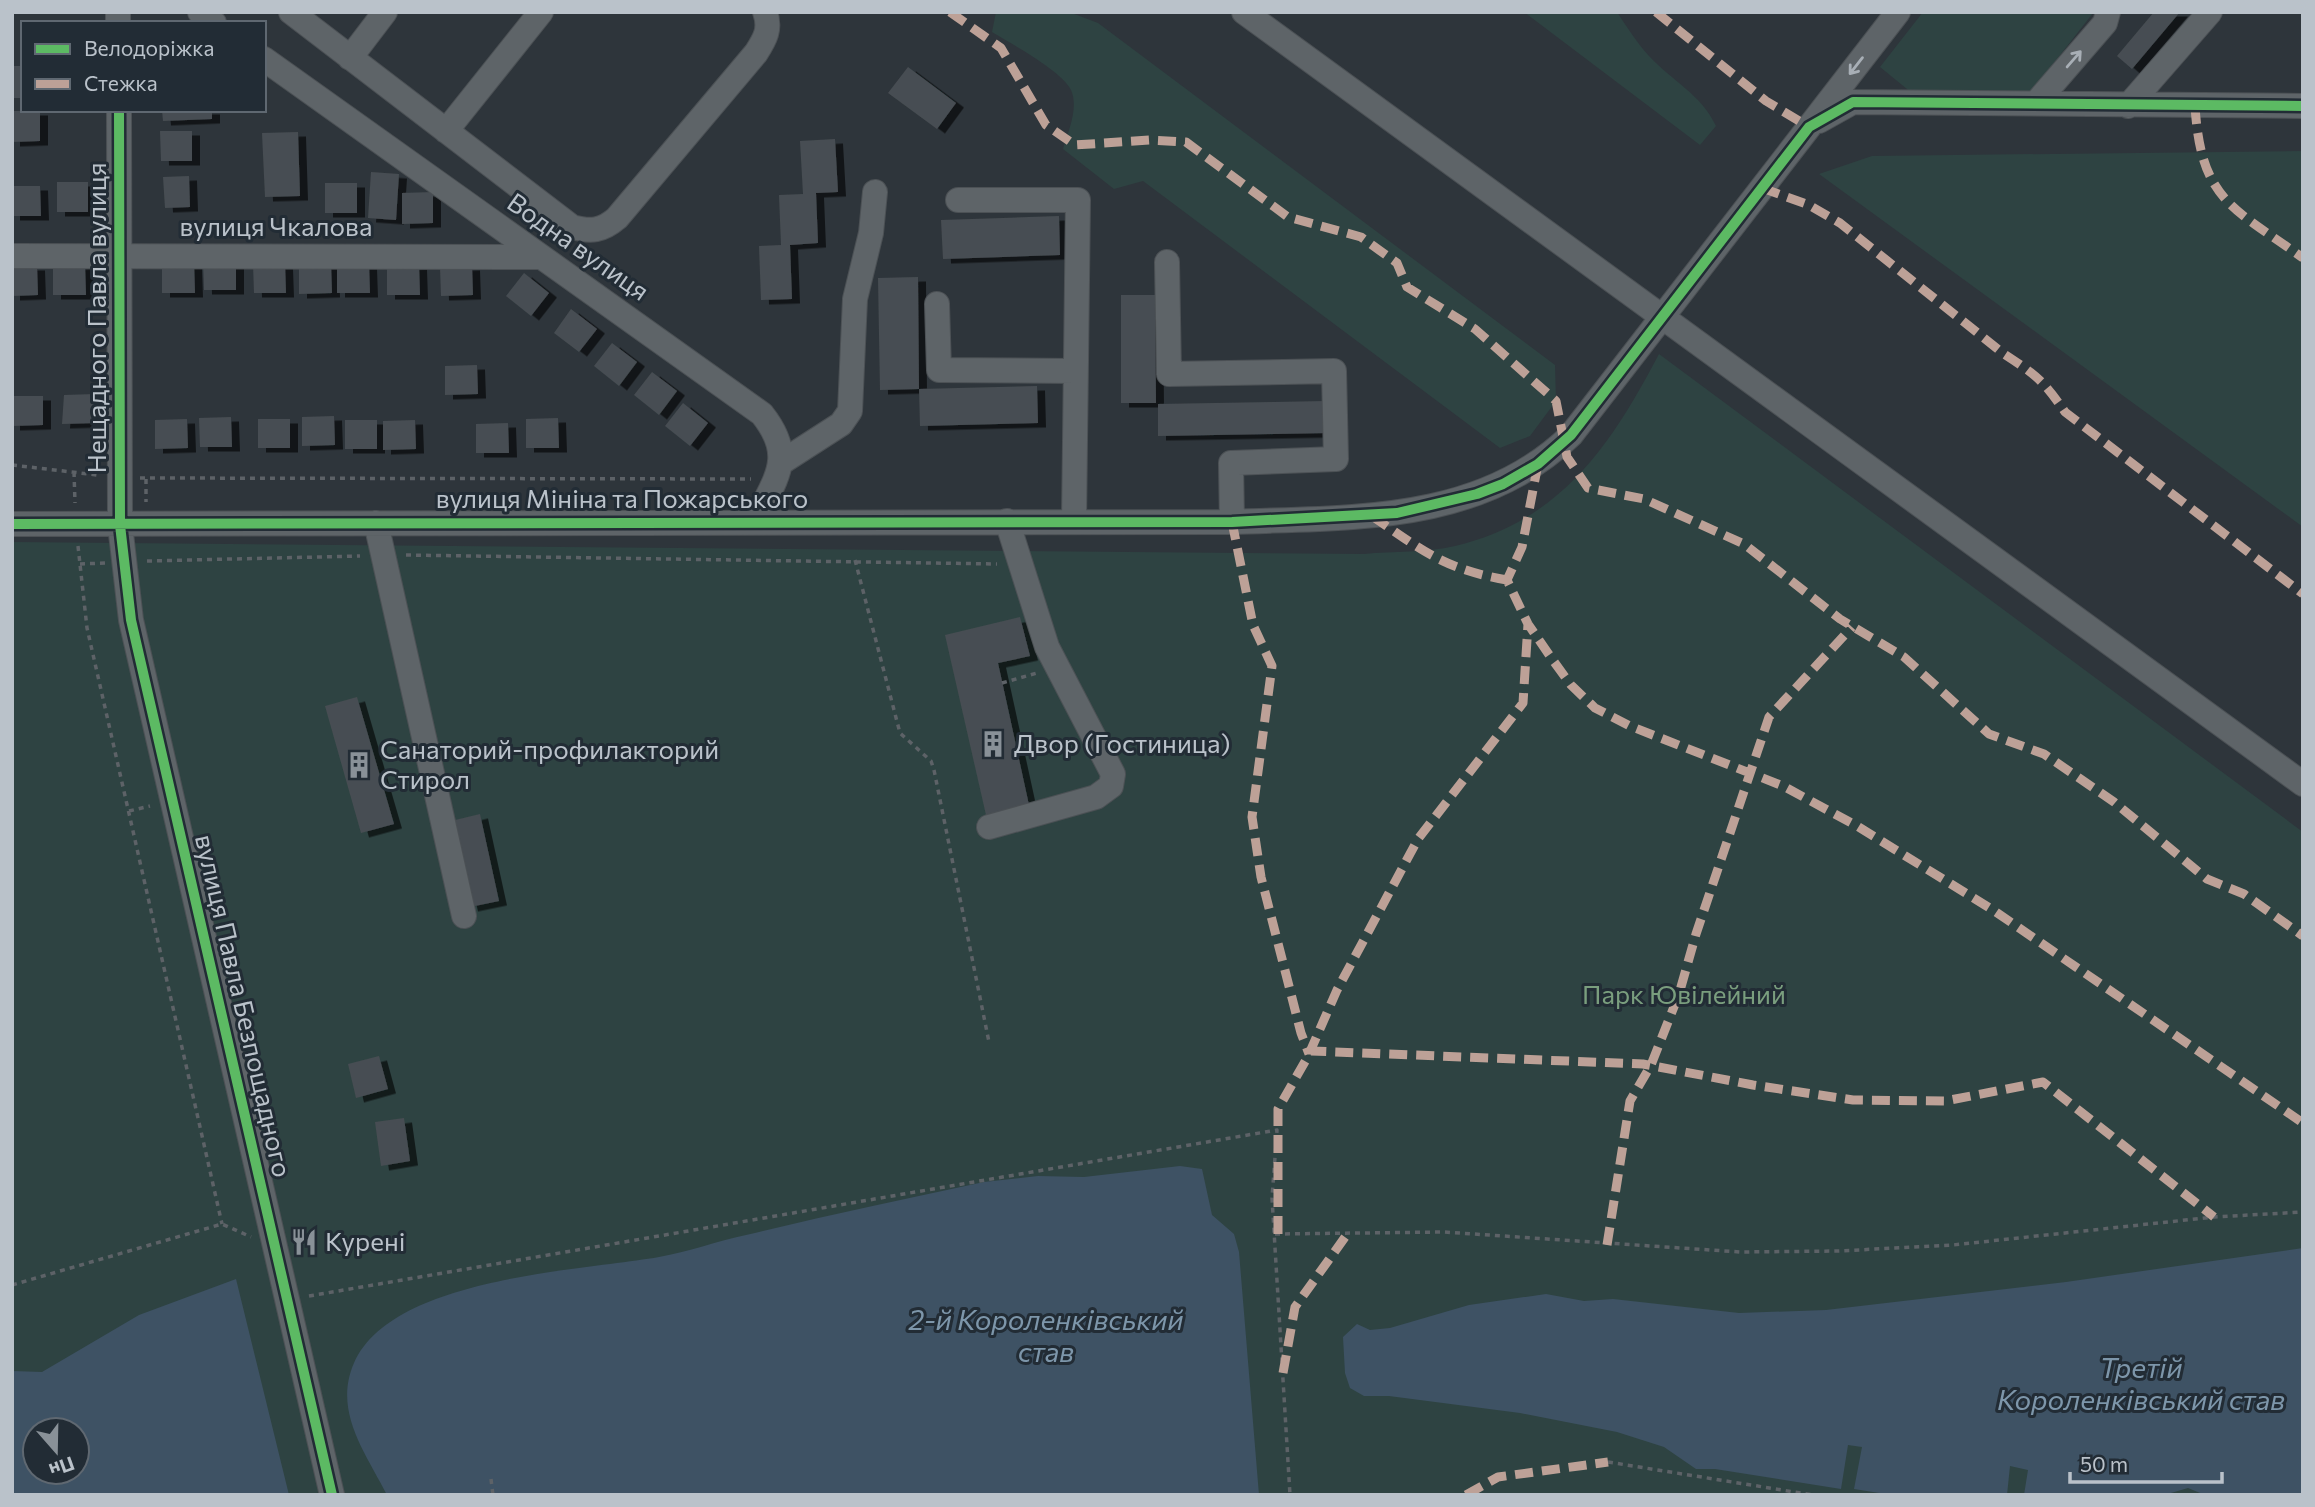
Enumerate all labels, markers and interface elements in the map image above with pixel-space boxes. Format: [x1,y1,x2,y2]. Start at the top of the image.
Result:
legend [21,21,266,112]
text: Велодоріжка [84,35,214,60]
one-way arrow [2066,50,2082,68]
one-way arrow [1849,57,1864,75]
text: Стежка [84,70,158,95]
street label: Нещадного Павла вулиця [80,162,111,474]
street label: Водна вулиця [502,186,656,306]
street label: вулиця Чкалова [180,210,372,241]
street label: вулиця Мініна та Пожарського [436,482,808,513]
place label: Двор (Гостиница) [1014,727,1230,758]
building icon: Двор (Гостиница) [978,729,1008,759]
place label: Санаторий-профилакторий Стирол [380,733,719,794]
building icon: Санаторий-профилакторий Стирол [344,750,374,780]
street label: вулиця Павла Безпощадного [190,831,299,1180]
park label: Парк Ювілейний [1582,978,1786,1009]
place label: Курені [325,1225,405,1256]
restaurant icon: Курені [289,1227,319,1257]
water label: 2-й Короленківський став [907,1302,1184,1368]
water label: Третій Короленківський став [1997,1350,2285,1416]
north arrow [21,1416,91,1486]
scale bar [2070,1440,2222,1484]
text: 50 m [2080,1451,2128,1476]
text: Пн [46,1452,78,1483]

